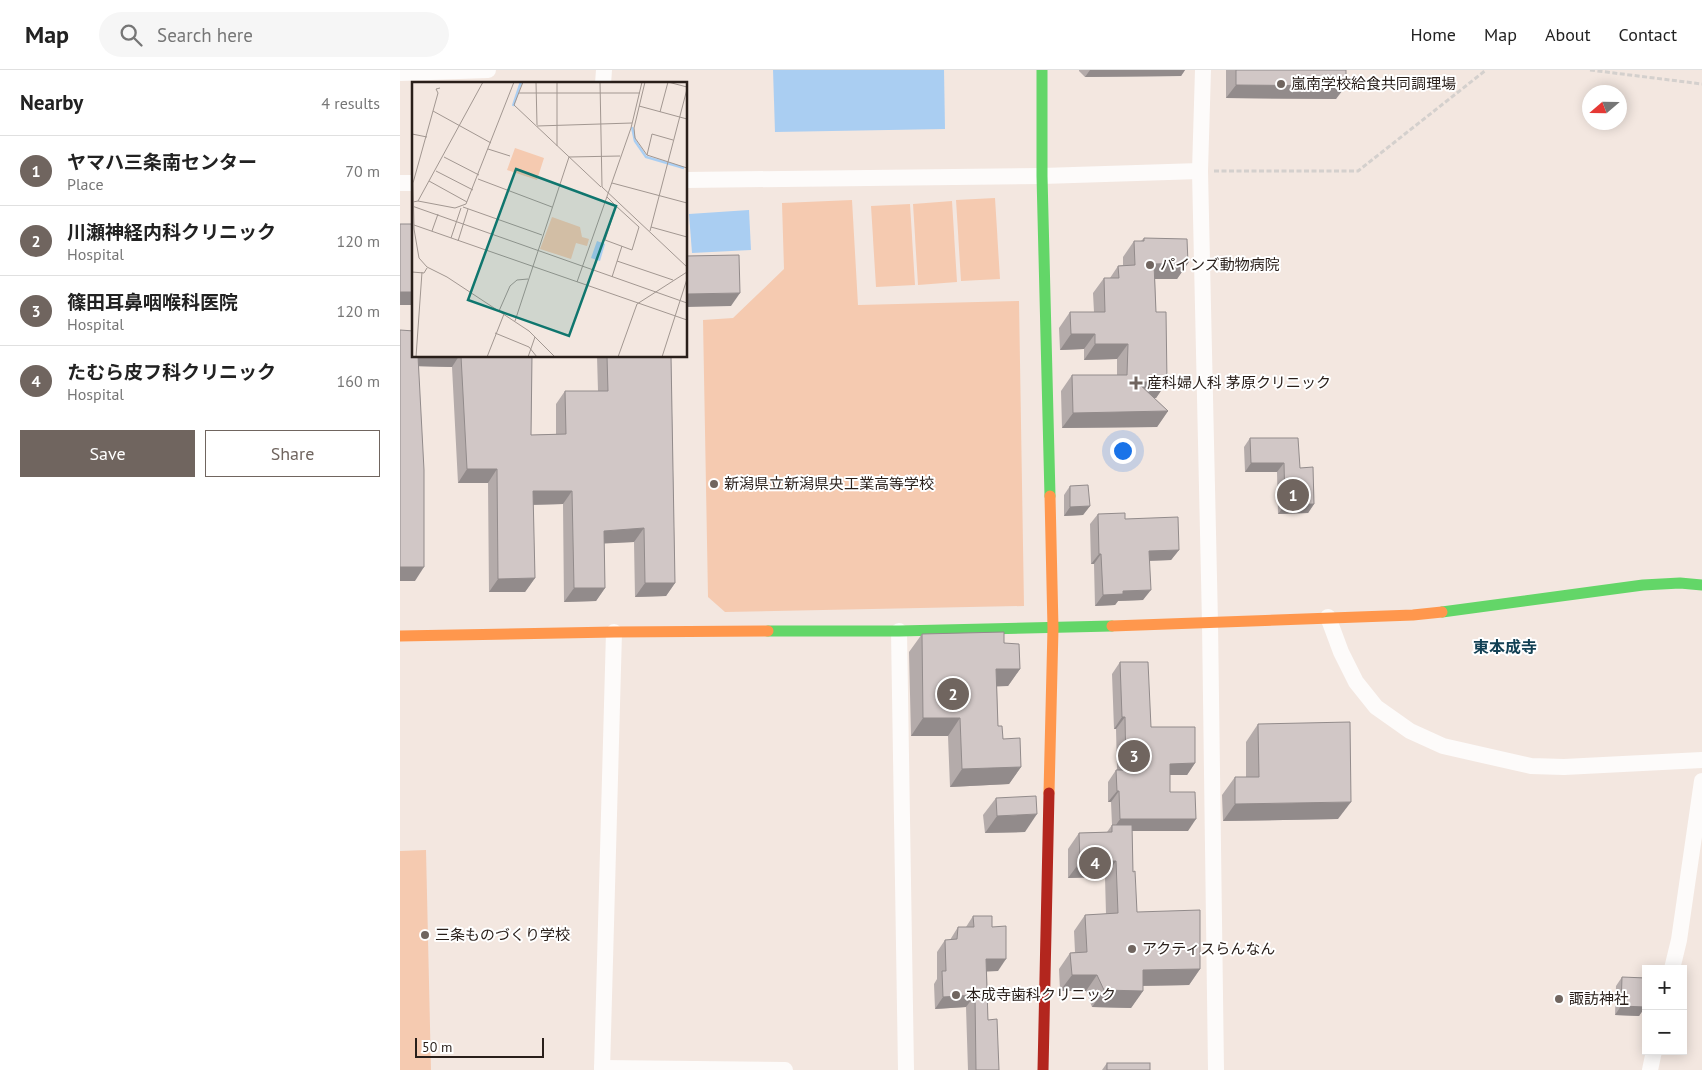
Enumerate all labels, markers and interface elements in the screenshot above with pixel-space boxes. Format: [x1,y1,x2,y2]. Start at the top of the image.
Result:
search box [99,12,449,57]
text: Map [25,19,69,50]
icon: search [117,21,145,49]
text: Search here [157,23,253,47]
text: Home [1410,23,1456,46]
text: Map [1484,23,1517,46]
text: About [1545,23,1591,46]
text: Contact [1619,23,1677,46]
place label: 嵐南学校給食共同調理場 [1291,74,1456,93]
marker: 嵐南学校給食共同調理場 [1275,78,1287,90]
inset map [412,82,688,358]
north arrow [1582,85,1627,130]
text: Nearby [20,89,83,116]
text: 4 results [321,93,380,113]
text: ヤマハ三条南センター [67,150,257,174]
text: 1 [31,161,41,181]
text: 70 m [345,161,380,181]
text: Place [67,174,104,194]
text: 川瀬神経内科クリニック [67,220,276,244]
text: 2 [31,231,41,251]
text: 120 m [337,231,380,251]
text: Hospital [67,244,124,264]
place label: パインズ動物病院 [1160,255,1280,274]
marker: パインズ動物病院 [1144,259,1156,271]
text: 篠田耳鼻咽喉科医院 [67,290,238,314]
text: 3 [31,301,41,321]
text: 120 m [337,301,380,321]
text: Hospital [67,314,124,334]
text: たむら皮フ科クリニック [67,360,276,384]
text: 4 [31,371,41,391]
text: 160 m [337,371,380,391]
place label: 産科婦人科 茅原クリニック [1147,373,1331,392]
marker: 産科婦人科 茅原クリニック [1129,376,1143,390]
text: Hospital [67,384,124,404]
button: Save [20,430,195,477]
button: Share [205,430,380,477]
your location [1110,438,1136,464]
place label: 新潟県立新潟県央工業高等学校 [724,474,934,493]
pin: 1 [1277,476,1309,514]
marker: 新潟県立新潟県央工業高等学校 [708,478,720,490]
district label: 東本成寺 [1473,637,1537,657]
pin: 2 [937,675,969,713]
pin: 3 [1118,737,1150,775]
pin: 4 [1079,844,1111,882]
place label: 三条ものづくり学校 [435,925,570,944]
marker: 三条ものづくり学校 [419,929,431,941]
place label: アクティスらんなん [1142,939,1275,958]
marker: アクティスらんなん [1126,943,1138,955]
map controls [1642,965,1687,1055]
button: + [1642,965,1687,1010]
place label: 本成寺歯科クリニック [966,985,1116,1004]
marker: 本成寺歯科クリニック [950,989,962,1001]
place label: 諏訪神社 [1569,989,1629,1008]
marker: 諏訪神社 [1553,993,1565,1005]
button: − [1642,1010,1687,1055]
scale bar [415,1035,544,1058]
text: 50 m [422,1038,452,1056]

